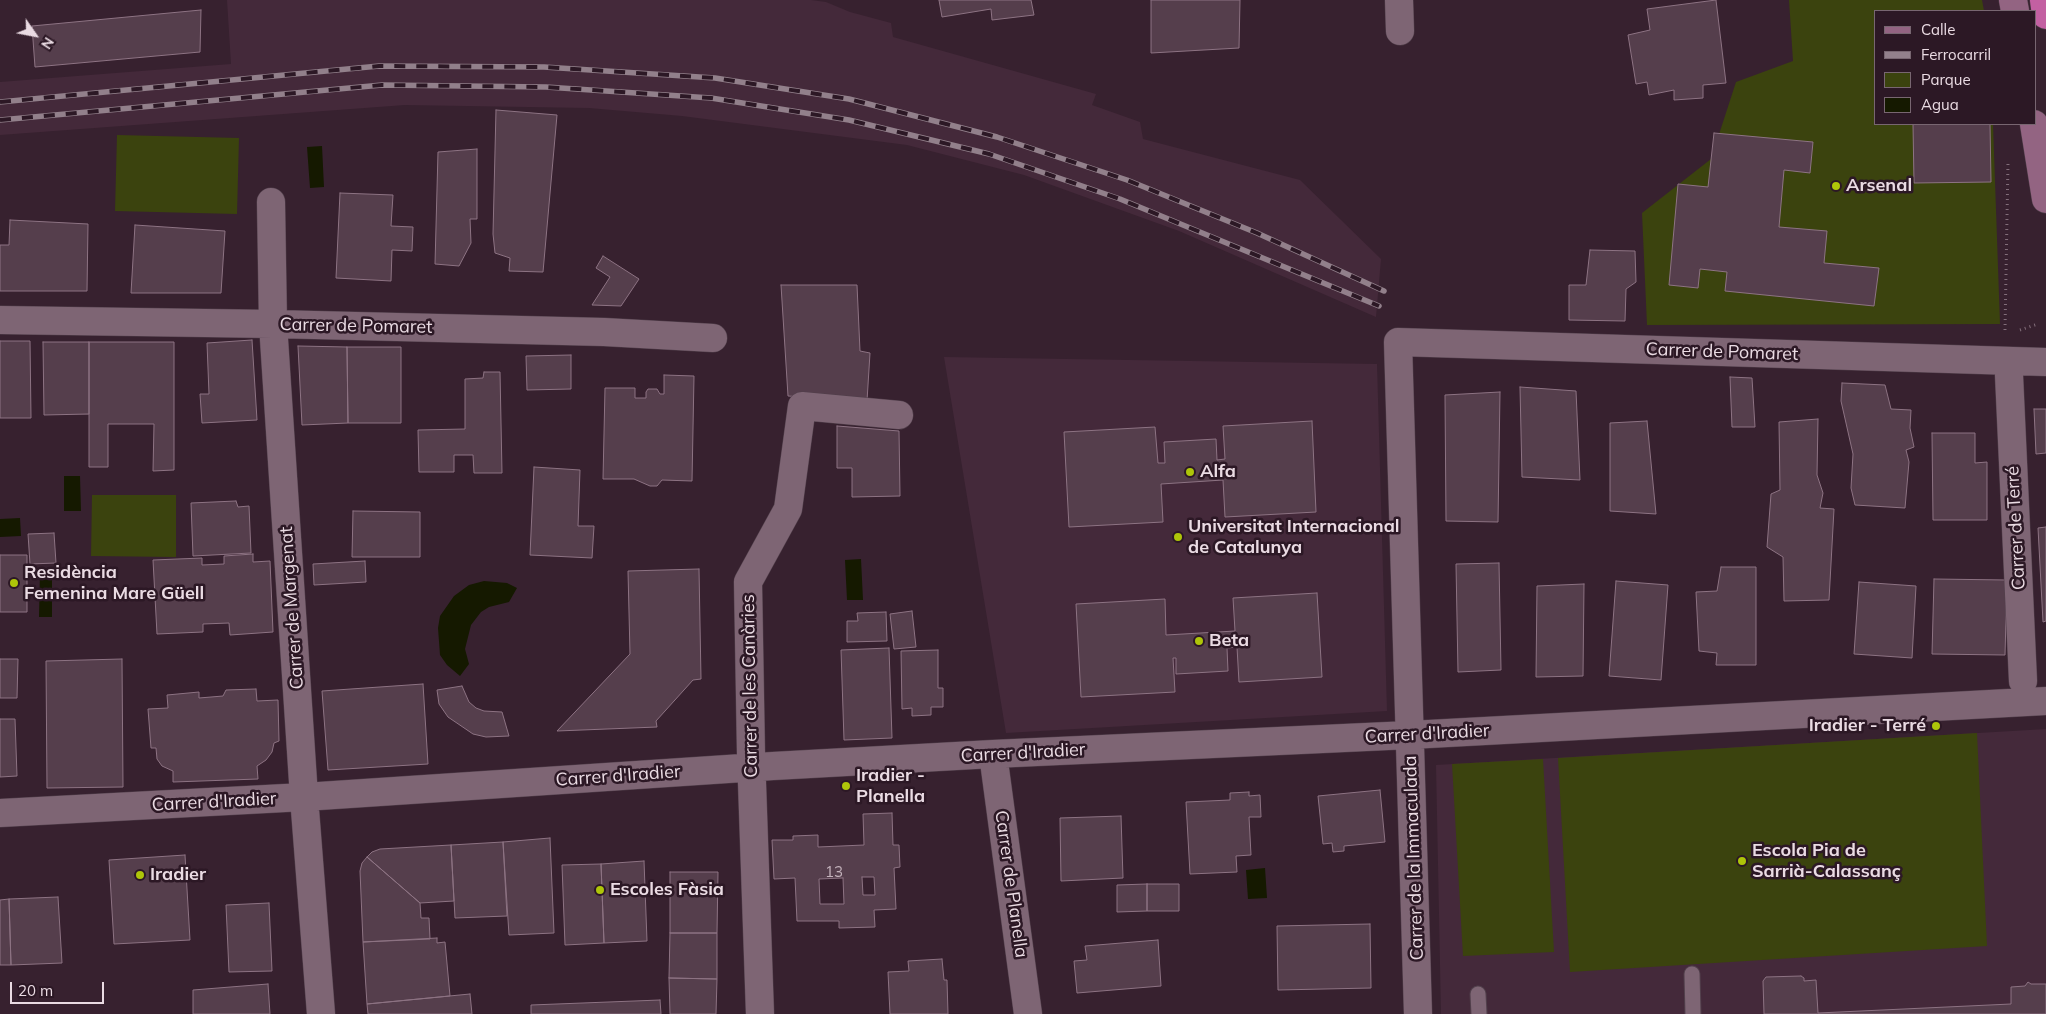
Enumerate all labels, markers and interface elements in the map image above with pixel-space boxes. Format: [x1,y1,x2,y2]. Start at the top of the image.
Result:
north arrow [10,10,60,60]
legend [1874,10,2036,125]
text: Calle [1921,20,1955,39]
text: N [37,34,58,53]
text: Ferrocarril [1921,45,1991,64]
text: Parque [1921,70,1971,89]
text: Agua [1921,95,1959,114]
place label: Arsenal [1846,175,1912,197]
marker: Arsenal [1830,180,1842,192]
street label: Carrer de Pomaret [279,314,433,338]
street label: Carrer de Pomaret [1645,339,1799,365]
place label: Alfa [1200,461,1236,483]
street label: Carrer de Terré [2002,465,2030,591]
marker: Alfa [1184,466,1196,478]
place label: Universitat Internacional de Catalunya [1188,516,1400,558]
street label: Carrer de Margenat [276,526,308,690]
marker: Universitat Internacional de Catalunya [1172,531,1184,543]
place label: Residència Femenina Mare Güell [24,562,204,604]
marker: Residència Femenina Mare Güell [8,577,20,589]
street label: Carrer de les Canàries [738,594,762,778]
place label: Beta [1209,630,1249,652]
marker: Beta [1193,635,1205,647]
place label: Iradier - Terré [1809,715,1926,737]
street label: Carrer d'Iradier [1364,720,1490,748]
marker: Iradier - Terré [1930,720,1942,732]
street label: Carrer d'Iradier [960,739,1086,767]
street label: Carrer de la Immaculada [1400,755,1428,961]
street label: Carrer d'Iradier [555,761,681,791]
place label: Iradier - Planella [856,765,925,808]
marker: Iradier - Planella [840,780,852,792]
street label: Carrer d'Iradier [151,788,277,816]
street label: Carrer de Planella [990,809,1032,959]
place label: Escola Pia de Sarrià-Calassanç [1752,840,1901,882]
marker: Escola Pia de Sarrià-Calassanç [1736,855,1748,867]
house number: 13 [825,863,843,881]
place label: Iradier [150,864,206,886]
marker: Iradier [134,869,146,881]
place label: Escoles Fàsia [610,879,724,901]
marker: Escoles Fàsia [594,884,606,896]
scale bar [12,972,106,1004]
text: 20 m [18,981,53,1000]

